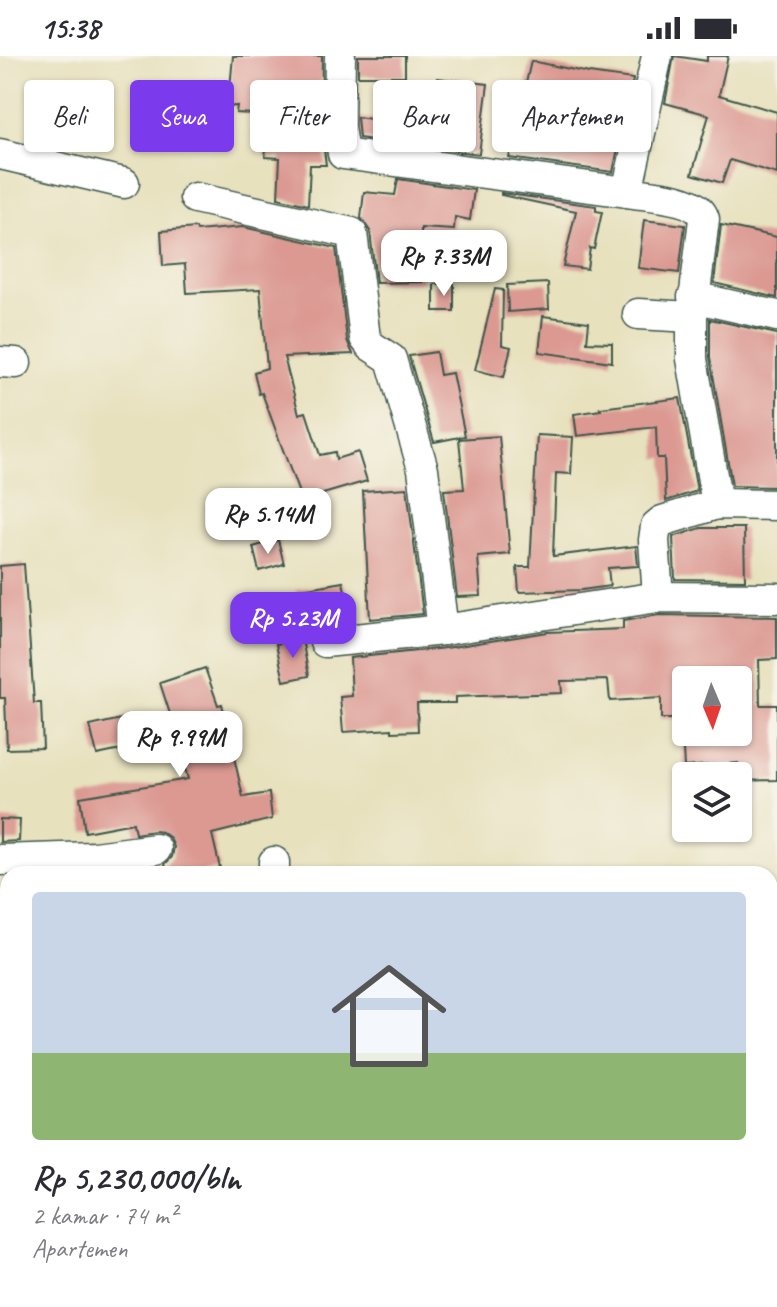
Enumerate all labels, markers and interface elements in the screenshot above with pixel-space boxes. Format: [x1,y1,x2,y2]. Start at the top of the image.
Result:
text: 15:38 [40,9,99,47]
chip: Beli [24,80,114,152]
chip: Sewa [130,80,234,152]
chip: Filter [250,80,357,152]
chip: Baru [373,80,476,152]
chip: Apartemen [492,80,651,152]
pin: Rp 7.33M [361,230,527,298]
text: Rp 7.33M [399,239,489,272]
pin: Rp 5.14M [185,488,351,556]
text: Rp 5.14M [223,497,313,530]
pin: Rp 5.23M [210,592,376,660]
text: Rp 5.23M [248,601,338,634]
north arrow [672,666,752,746]
map controls [672,666,752,842]
pin: Rp 9.99M [97,711,263,779]
text: Rp 9.99M [135,720,225,753]
button: layers [672,762,752,842]
icon: home [317,944,461,1088]
text: Rp 5,230,000/bln [32,1156,240,1199]
text: 2 kamar · 74 m² [32,1199,177,1232]
text: Apartemen [32,1232,127,1265]

